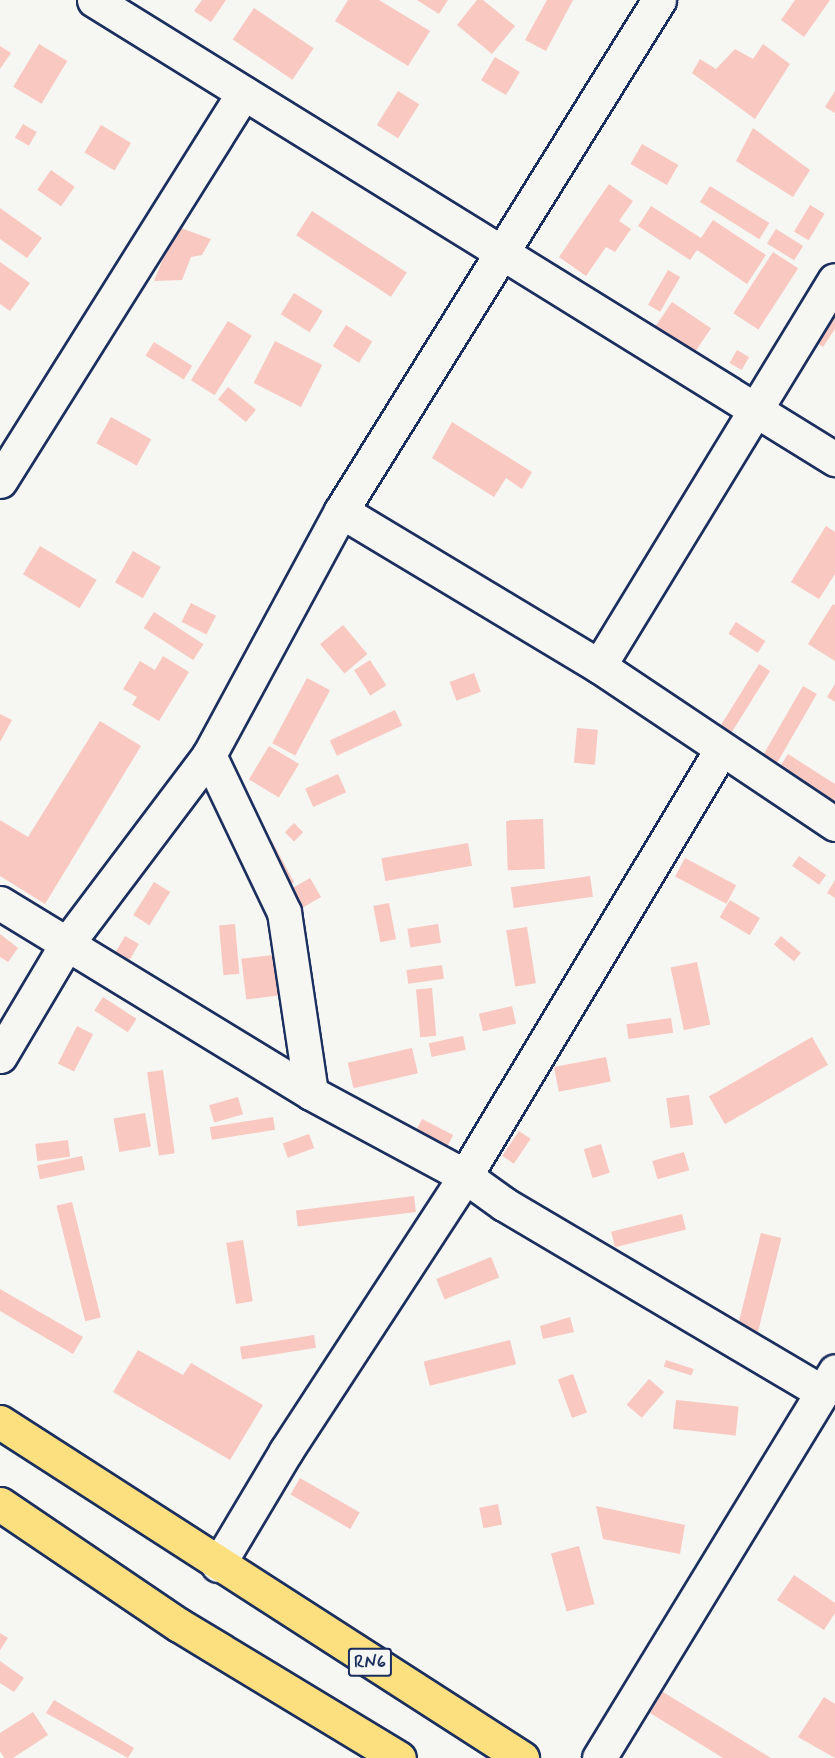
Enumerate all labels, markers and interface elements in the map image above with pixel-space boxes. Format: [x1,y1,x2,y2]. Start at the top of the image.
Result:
road number: RN6 [348,1647,392,1677]

